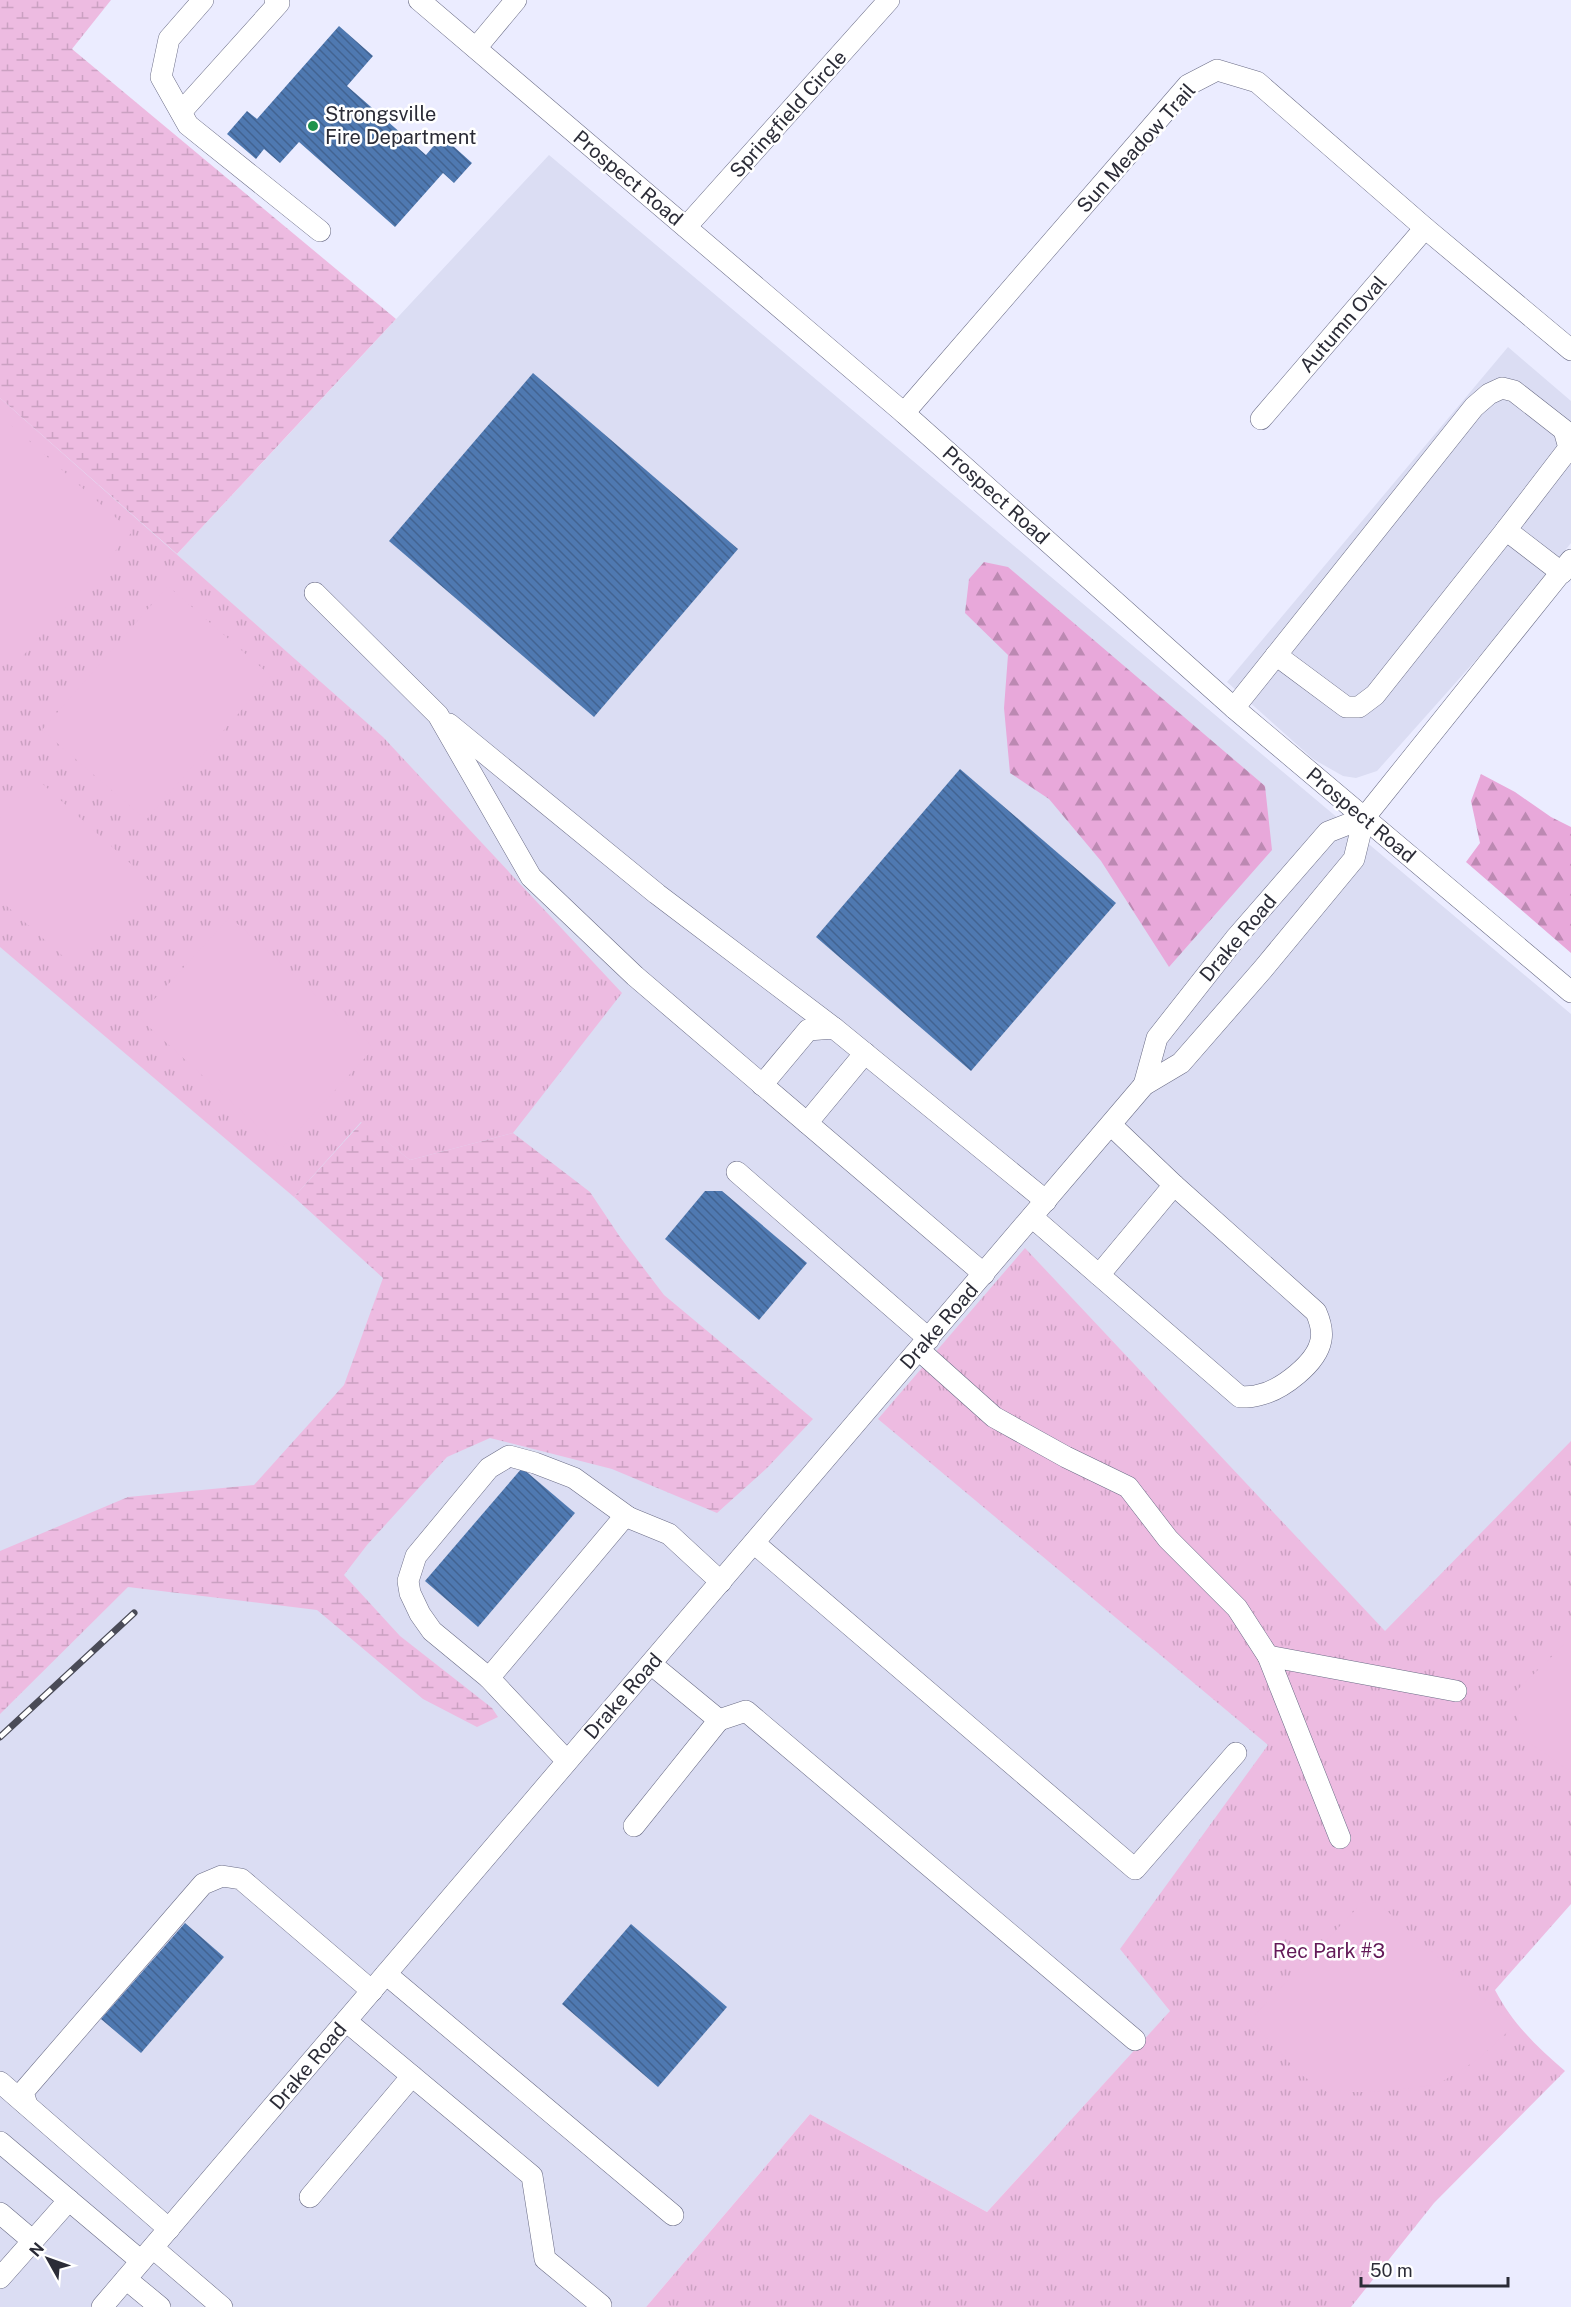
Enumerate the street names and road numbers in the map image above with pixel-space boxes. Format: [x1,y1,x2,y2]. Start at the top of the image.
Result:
street label: Springfield Circle [725,45,851,183]
street label: Sun Meadow Trail [1072,78,1200,218]
street label: Prospect Road [568,125,688,231]
street label: Autumn Oval [1294,271,1392,377]
street label: Prospect Road [938,441,1054,549]
street label: Prospect Road [1301,762,1421,868]
street label: Drake Road [1195,889,1281,987]
street label: Drake Road [895,1278,983,1374]
street label: Drake Road [579,1648,667,1744]
street label: Drake Road [265,2017,351,2115]

